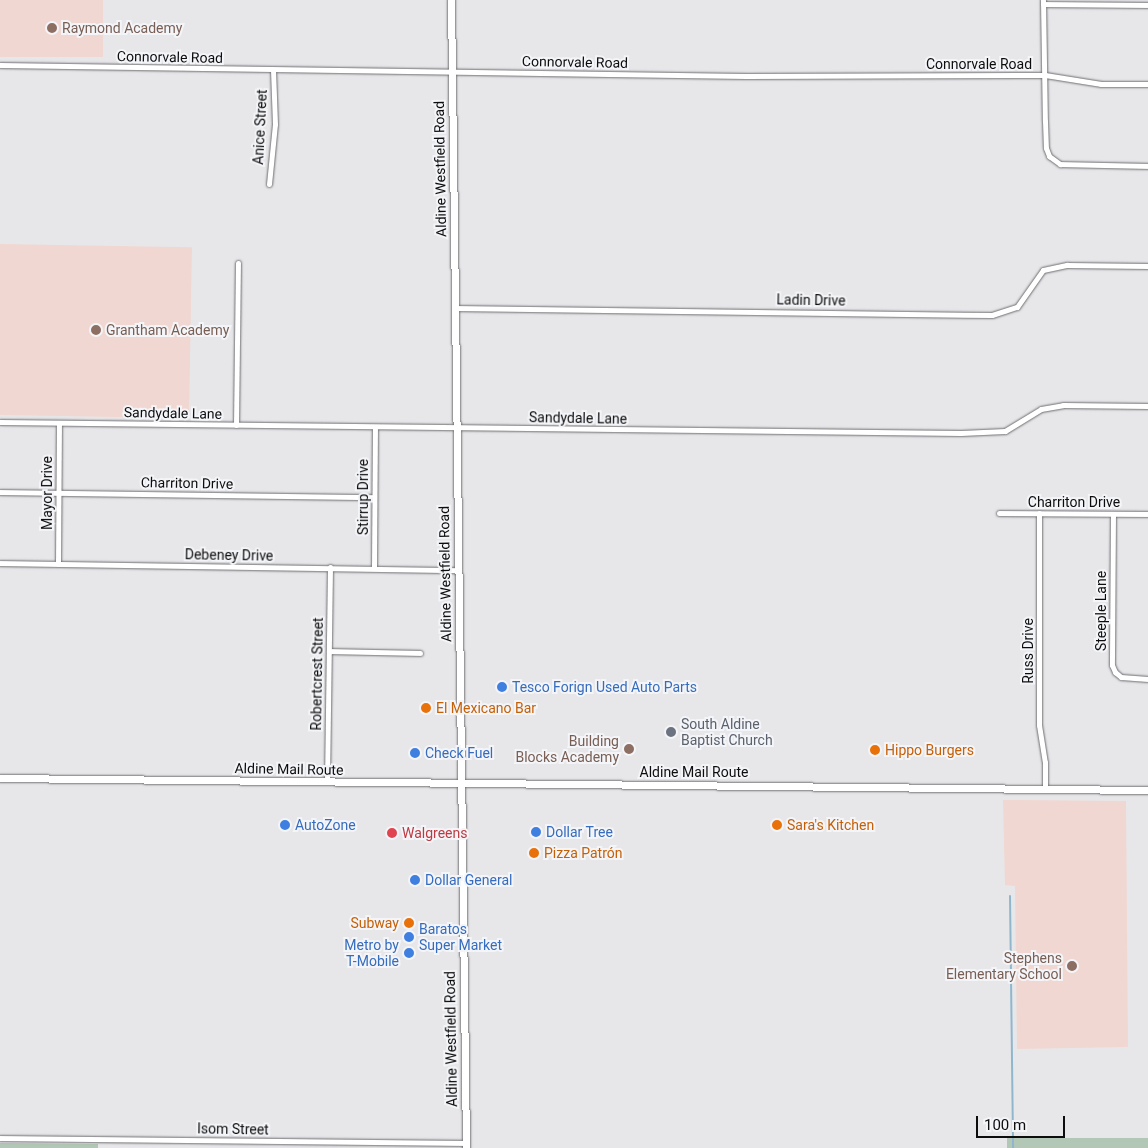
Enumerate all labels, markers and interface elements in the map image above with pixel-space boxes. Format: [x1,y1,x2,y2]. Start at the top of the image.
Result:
place label: Raymond Academy [62,20,182,36]
marker: Raymond Academy [46,22,58,34]
street label: Connorvale Road [117,48,223,66]
street label: Connorvale Road [522,53,628,71]
street label: Connorvale Road [926,56,1032,72]
street label: Anice Street [250,89,270,165]
street label: Aldine Westfield Road [430,101,450,237]
street label: Ladin Drive [776,291,846,309]
place label: Grantham Academy [106,322,229,338]
marker: Grantham Academy [90,324,102,336]
street label: Sandydale Lane [124,404,222,422]
street label: Sandydale Lane [529,409,627,427]
street label: Mayor Drive [39,456,55,530]
street label: Stirrup Drive [355,459,371,535]
street label: Charriton Drive [141,474,233,492]
street label: Charriton Drive [1028,494,1120,510]
street label: Aldine Westfield Road [435,506,455,642]
street label: Debeney Drive [185,546,273,564]
street label: Steeple Lane [1093,571,1109,651]
street label: Robertcrest Street [308,617,326,731]
street label: Russ Drive [1020,618,1036,684]
place label: Tesco Forign Used Auto Parts [512,679,697,695]
marker: Tesco Forign Used Auto Parts [496,681,508,693]
place label: El Mexicano Bar [436,700,536,716]
marker: El Mexicano Bar [420,702,432,714]
place label: South Aldine Baptist Church [681,716,773,749]
marker: South Aldine Baptist Church [665,726,677,738]
place label: Building Blocks Academy [515,733,619,766]
place label: Hippo Burgers [885,742,974,758]
marker: Building Blocks Academy [623,743,635,755]
marker: Hippo Burgers [869,744,881,756]
place label: Check Fuel [425,745,493,761]
marker: Check Fuel [409,747,421,759]
street label: Aldine Mail Route [234,760,344,778]
street label: Aldine Mail Route [640,764,748,780]
place label: AutoZone [295,817,356,833]
place label: Sara's Kitchen [787,817,874,833]
marker: AutoZone [279,819,291,831]
marker: Sara's Kitchen [771,819,783,831]
place label: Dollar Tree [546,824,613,840]
place label: Walgreens [402,825,467,841]
marker: Dollar Tree [530,826,542,838]
marker: Walgreens [386,827,398,839]
place label: Pizza Patrón [544,845,622,861]
marker: Pizza Patrón [528,847,540,859]
place label: Dollar General [425,872,512,888]
marker: Dollar General [409,874,421,886]
place label: Subway [350,915,399,931]
marker: Subway [403,917,415,929]
place label: Baratos Super Market [419,921,502,954]
marker: Baratos Super Market [403,931,415,943]
place label: Metro by T-Mobile [344,937,399,970]
marker: Metro by T-Mobile [403,947,415,959]
place label: Stephens Elementary School [946,950,1062,982]
marker: Stephens Elementary School [1066,960,1078,972]
street label: Aldine Westfield Road [441,971,461,1107]
scale bar [978,1106,1067,1138]
text: 100 m [984,1116,1026,1134]
street label: Isom Street [197,1120,269,1138]

